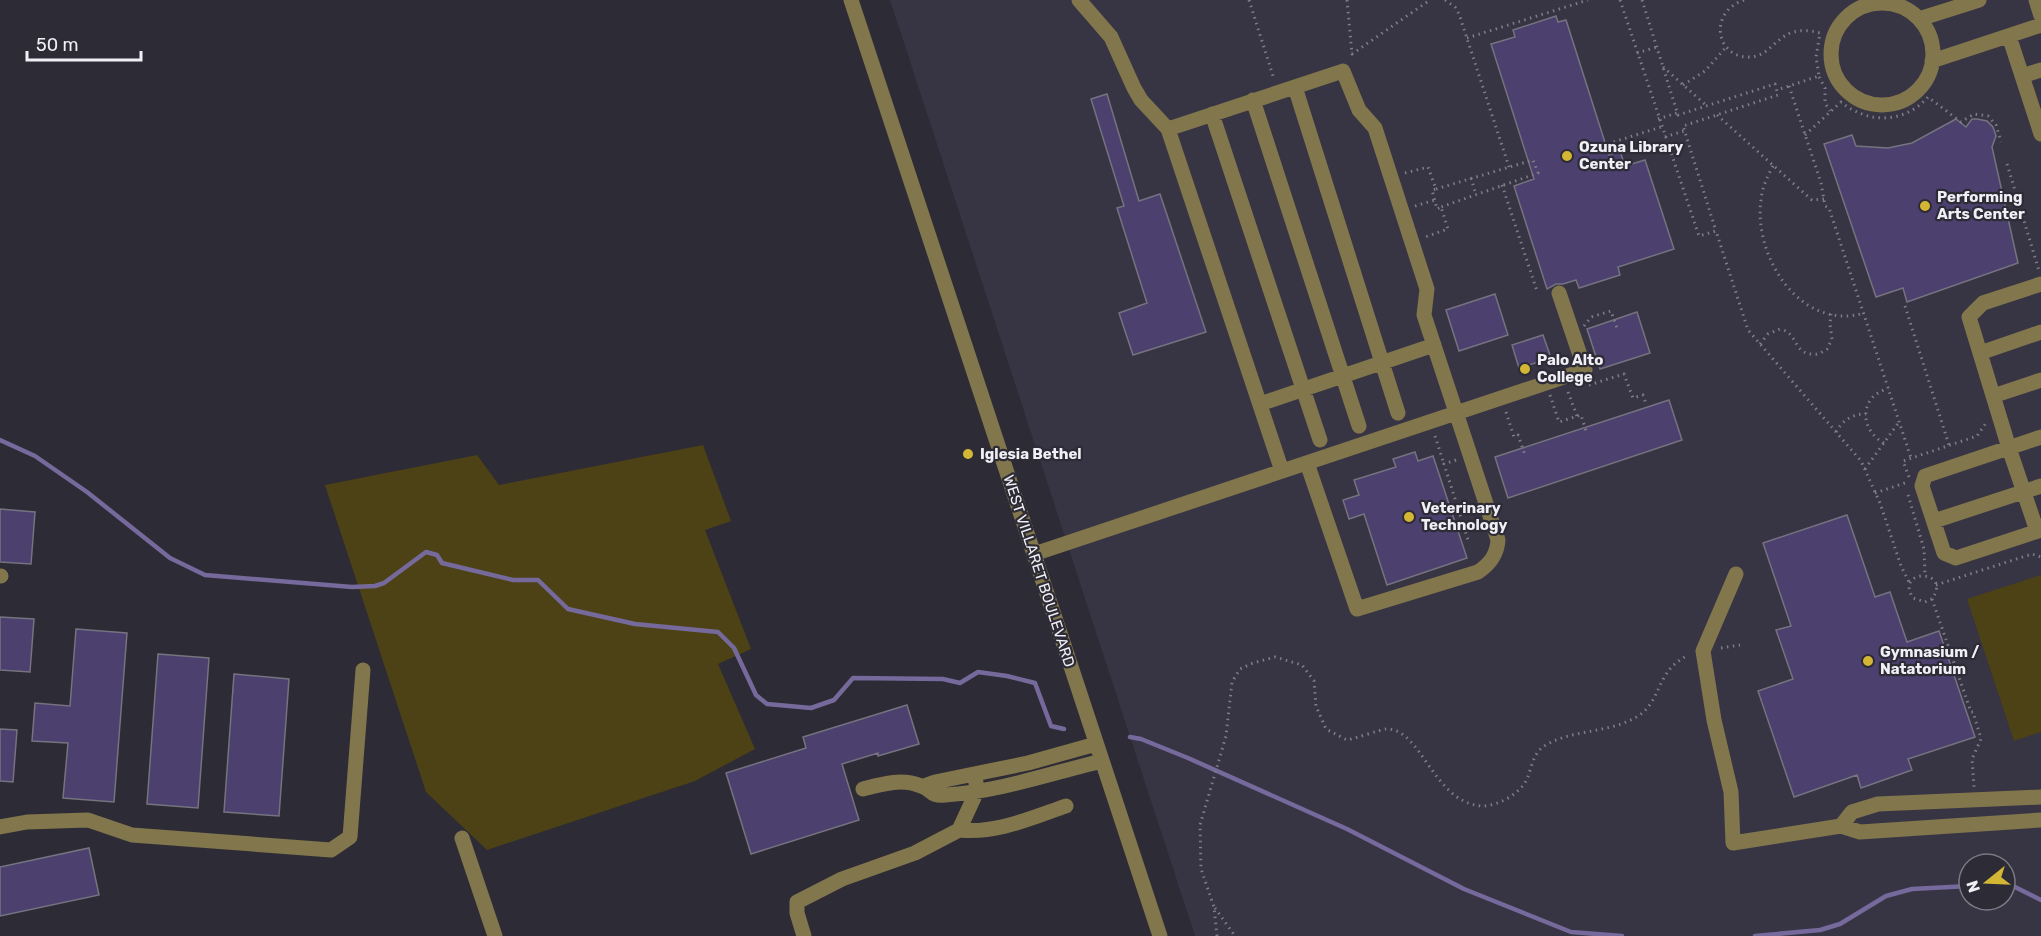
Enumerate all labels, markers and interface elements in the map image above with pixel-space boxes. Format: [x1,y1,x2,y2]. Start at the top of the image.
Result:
scale bar [27,24,141,62]
text: 50 m [36,34,79,56]
place label: Ozuna Library Center [1579,138,1683,173]
marker: Ozuna Library Center [1560,149,1574,163]
place label: Performing Arts Center [1937,188,2025,223]
marker: Performing Arts Center [1918,199,1932,213]
place label: Palo Alto College [1537,351,1603,386]
marker: Palo Alto College [1518,362,1532,376]
place label: Iglesia Bethel [980,445,1082,463]
marker: Iglesia Bethel [961,447,975,461]
street label: WEST VILLARET BOULEVARD [999,473,1079,669]
place label: Veterinary Technology [1421,499,1507,534]
marker: Veterinary Technology [1402,510,1416,524]
place label: Gymnasium / Natatorium [1880,643,1979,678]
marker: Gymnasium / Natatorium [1861,654,1875,668]
north arrow [1957,852,2017,912]
text: N [1962,878,1984,895]

